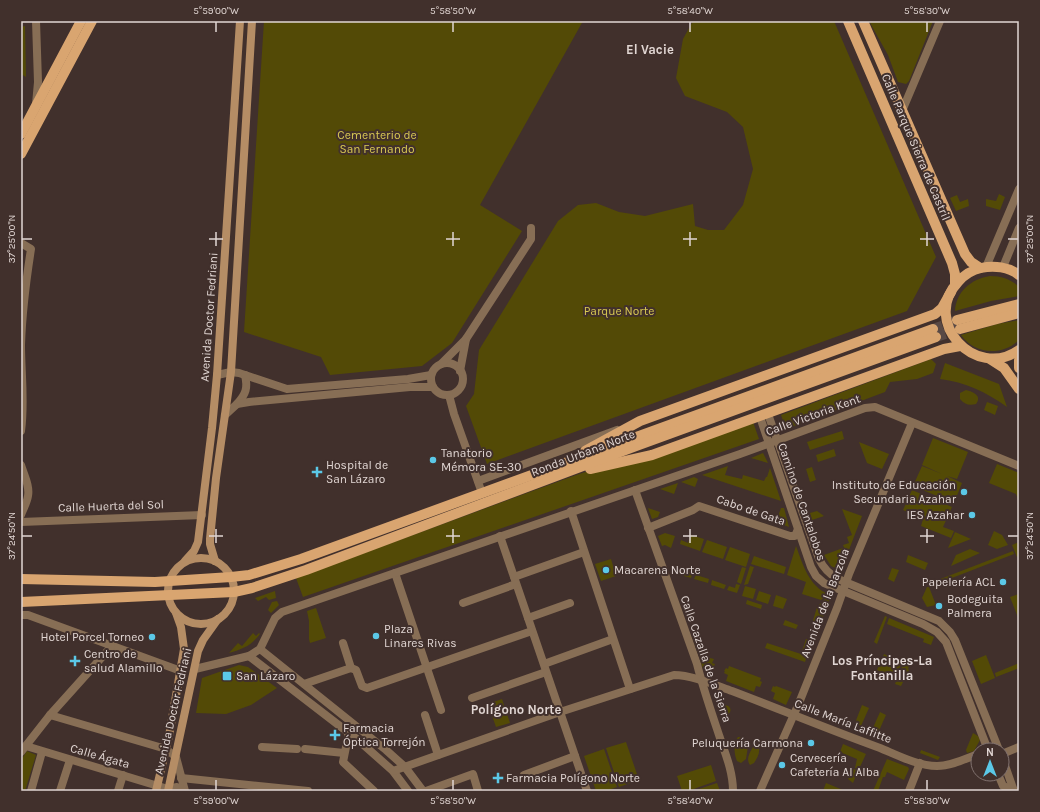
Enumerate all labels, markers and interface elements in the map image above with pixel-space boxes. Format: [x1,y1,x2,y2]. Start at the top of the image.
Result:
text: 5°59'00"W [193,5,239,17]
text: 5°58'50"W [430,5,476,17]
text: 5°58'40"W [667,5,713,17]
text: 5°58'30"W [904,5,950,17]
district label: El Vacie [626,42,674,57]
street label: Calle Parque Sierra de Castril [879,72,953,222]
park label: Cementerio de San Fernando [337,128,417,156]
text: 37°25'00"N [6,215,18,263]
text: 37°25'00"N [1024,215,1036,263]
street label: Avenida Doctor Fedriani [197,252,221,382]
park label: Parque Norte [584,304,654,318]
street label: Calle Victoria Kent [764,391,863,439]
street label: Ronda Urbana Norte [529,427,637,479]
street label: Camino de Cantalobos [775,441,829,563]
place label: Tanatorio Mémora SE-30 [441,446,521,474]
marker: Tanatorio Mémora SE-30 [428,455,438,465]
place label: Hospital de San Lázaro [326,458,388,486]
marker: Hospital de San Lázaro [311,466,323,478]
place label: Instituto de Educación Secundaria Azahar [832,478,957,506]
marker: Instituto de Educación Secundaria Azahar [959,487,969,497]
street label: Cabo de Gata [715,492,787,528]
street label: Calle Huerta del Sol [58,497,164,515]
place label: IES Azahar [906,508,965,522]
marker: IES Azahar [967,510,977,520]
text: 37°24'50"N [6,512,18,560]
text: 37°24'50"N [1024,512,1036,560]
street label: Avenida de la Barzola [798,546,852,660]
place label: Macarena Norte [614,563,701,577]
marker: Macarena Norte [601,565,611,575]
place label: Papelería ACL [922,575,995,589]
marker: Papelería ACL [998,577,1008,587]
place label: Bodeguita Palmera [947,592,1003,620]
street label: Calle Cazalla de la Sierra [678,594,734,724]
marker: Bodeguita Palmera [934,601,944,611]
place label: Plaza Linares Rivas [384,622,457,650]
place label: Hotel Porcel Torneo [41,630,144,644]
marker: Plaza Linares Rivas [371,631,381,641]
marker: Hotel Porcel Torneo [147,632,157,642]
street label: Avenida Doctor Fedriani [152,646,194,776]
place label: Centro de salud Alamillo [84,647,162,675]
district label: Los Príncipes-La Fontanilla [832,653,932,683]
marker: Centro de salud Alamillo [69,655,81,667]
place label: San Lázaro [236,669,295,683]
marker: San Lázaro [221,670,233,682]
street label: Calle María Laffitte [792,696,894,746]
district label: Polígono Norte [471,702,561,717]
place label: Farmacia Óptica Torrejón [343,721,426,749]
marker: Farmacia Óptica Torrejón [330,730,340,740]
place label: Peluquería Carmona [692,736,803,750]
marker: Peluquería Carmona [806,738,816,748]
street label: Calle Ágata [69,740,132,771]
north arrow [970,742,1010,782]
text: N [986,746,994,759]
place label: Cervecería Cafetería Al Alba [790,751,879,779]
marker: Cervecería Cafetería Al Alba [777,760,787,770]
place label: Farmacia Polígono Norte [506,771,640,785]
marker: Farmacia Polígono Norte [493,773,503,783]
text: 5°59'00"W [193,795,239,807]
text: 5°58'50"W [430,795,476,807]
text: 5°58'40"W [667,795,713,807]
text: 5°58'30"W [904,795,950,807]

